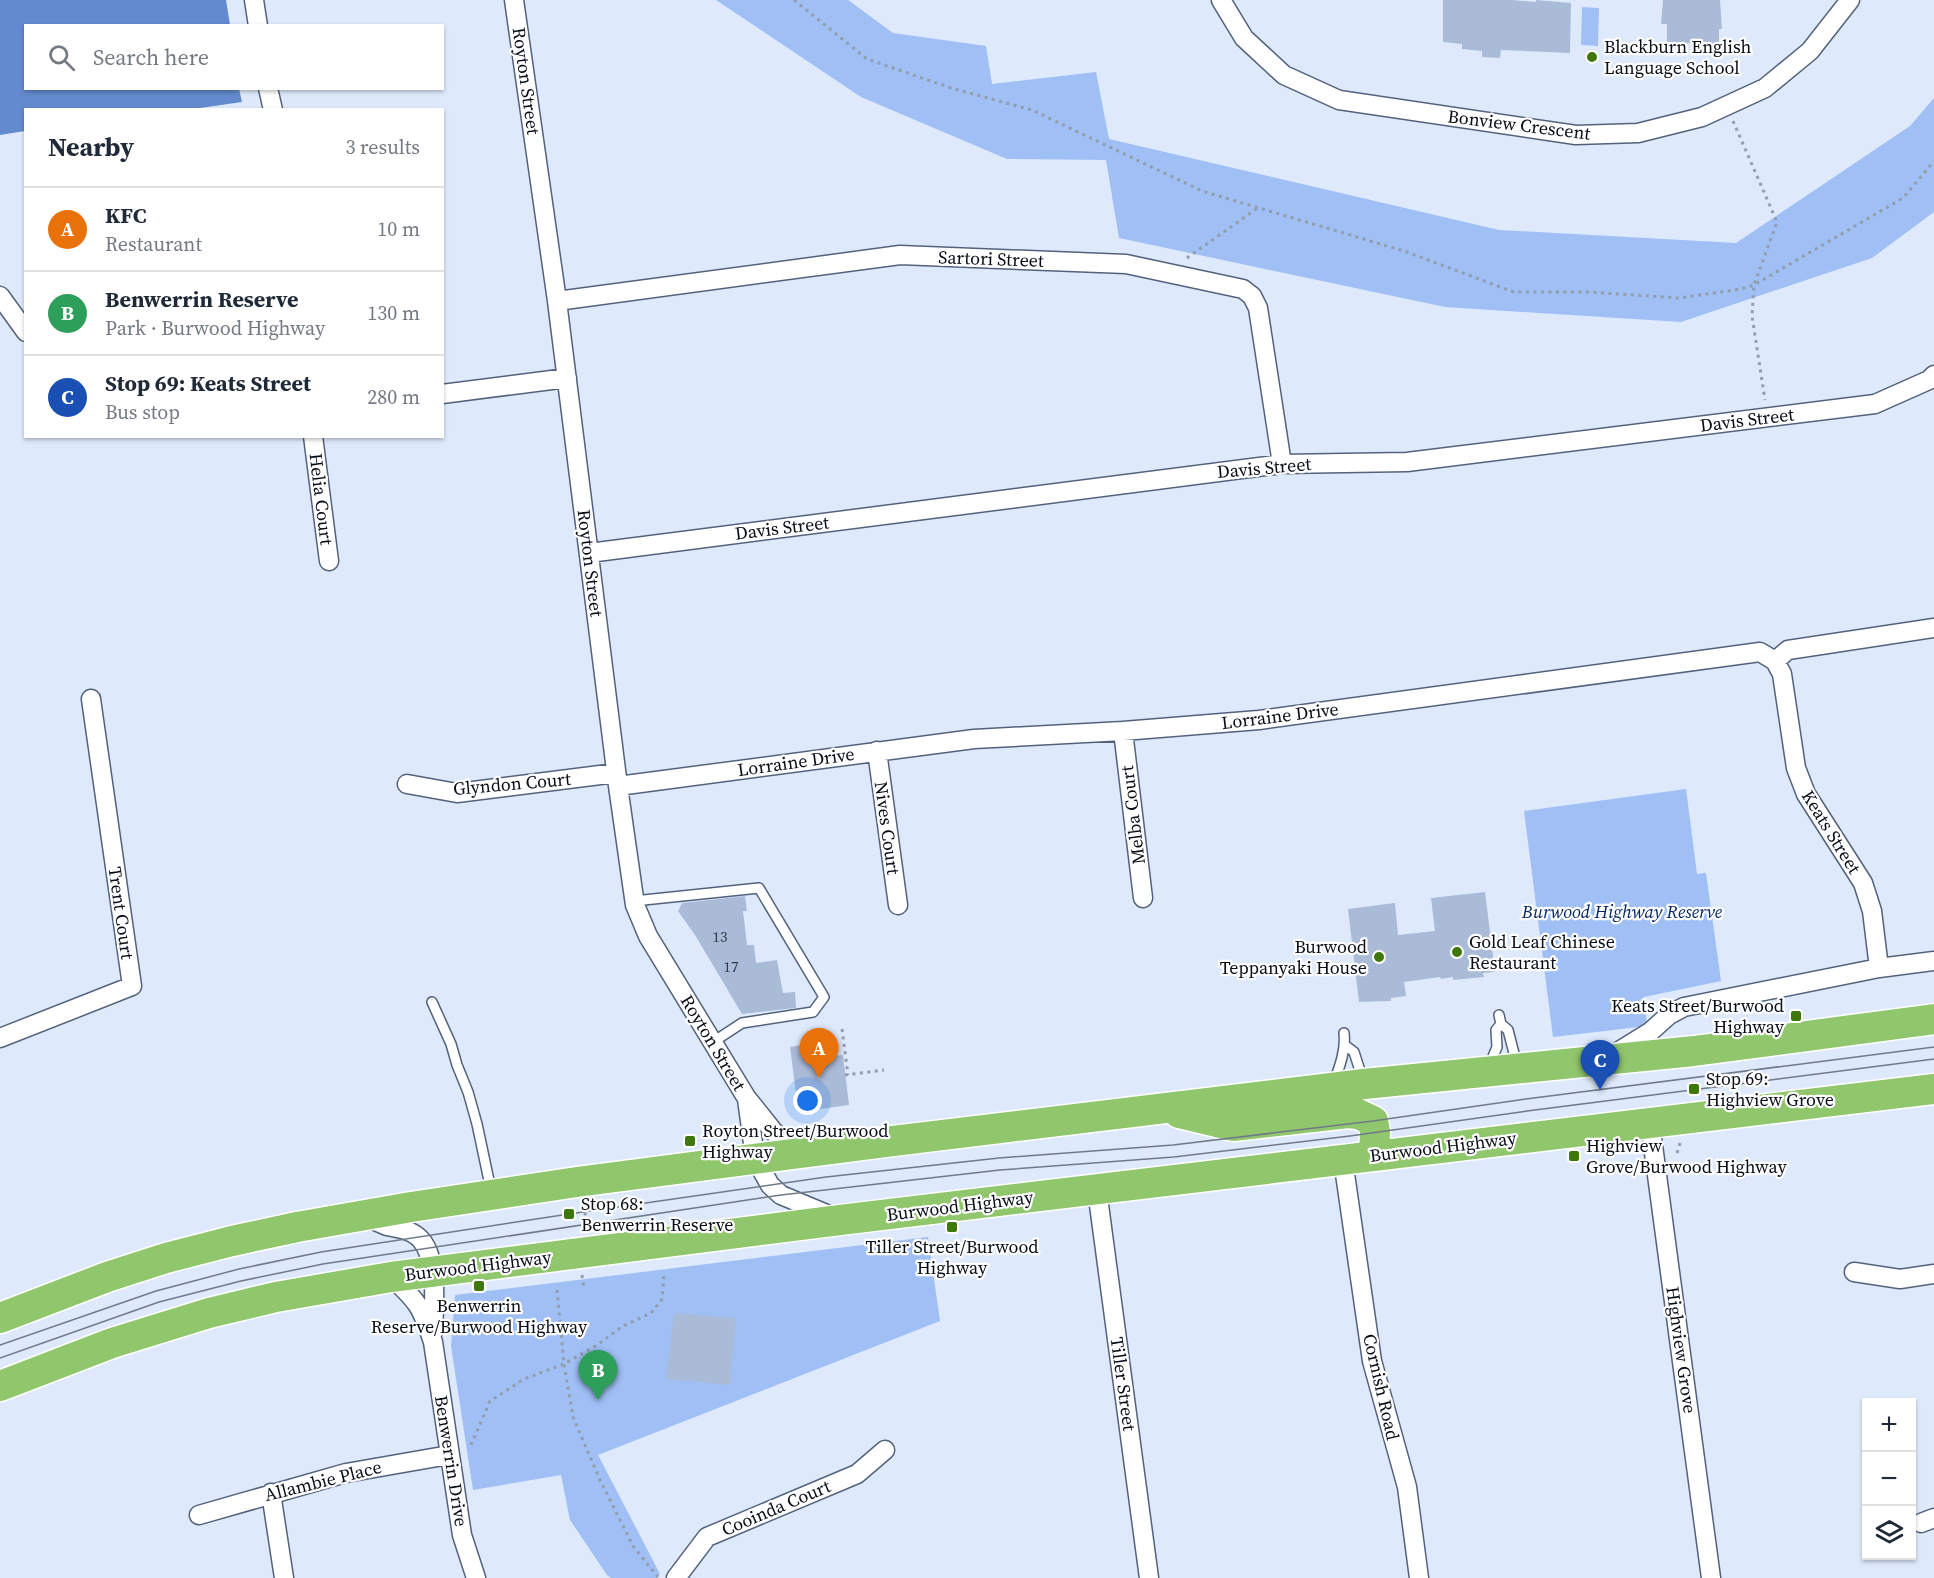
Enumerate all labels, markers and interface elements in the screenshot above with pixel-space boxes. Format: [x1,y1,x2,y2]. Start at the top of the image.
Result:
search box [24,24,444,90]
street label: Royton Street [507,26,546,136]
place label: Blackburn English Language School [1604,34,1752,80]
icon: search [45,41,78,74]
text: Search here [93,42,209,72]
marker: Blackburn English Language School [1585,50,1599,64]
street label: Bonview Crescent [1446,103,1592,146]
text: Nearby [48,129,134,165]
text: 3 results [345,133,420,161]
text: KFC [105,200,147,230]
text: A [61,215,74,243]
text: 10 m [377,215,420,243]
text: Restaurant [105,230,202,258]
street label: Sartori Street [938,244,1044,273]
text: Benwerrin Reserve [105,284,298,314]
text: B [61,299,74,327]
text: 130 m [367,299,420,327]
text: Park · Burwood Highway [105,314,325,342]
text: Stop 69: Keats Street [105,368,311,398]
text: C [61,383,74,411]
text: 280 m [367,383,420,411]
text: Bus stop [105,398,180,426]
street label: Davis Street [1698,401,1796,438]
street label: Davis Street [1216,451,1312,484]
street label: Helia Court [303,452,340,546]
street label: Royton Street [572,508,610,618]
street label: Davis Street [733,509,831,546]
street label: Lorraine Drive [1220,696,1340,735]
street label: Lorraine Drive [736,741,856,782]
street label: Melba Court [1114,764,1151,866]
street label: Glyndon Court [452,766,572,801]
street label: Nives Court [869,780,906,876]
street label: Keats Street [1796,785,1867,878]
street label: Trent Court [103,865,140,961]
park label: Burwood Highway Reserve [1521,899,1723,924]
house number: 13 [712,926,728,947]
place label: Gold Leaf Chinese Restaurant [1469,929,1615,975]
place label: Burwood Teppanyaki House [1220,934,1367,980]
marker: Gold Leaf Chinese Restaurant [1450,945,1464,959]
marker: Burwood Teppanyaki House [1372,950,1386,964]
house number: 17 [723,956,739,977]
street label: Royton Street [675,990,752,1096]
place label: Keats Street/Burwood Highway [1611,993,1785,1039]
marker: Keats Street/Burwood Highway [1789,1009,1803,1023]
pin: A [800,1028,838,1078]
pin: C [1580,1040,1620,1090]
place label: Stop 69: Highview Grove [1706,1066,1834,1112]
marker: Stop 69: Highview Grove [1687,1082,1701,1096]
your location [793,1086,822,1115]
place label: Royton Street/Burwood Highway [702,1118,889,1164]
street label: Burwood Highway [1368,1125,1518,1168]
place label: Highview Grove/Burwood Highway [1586,1133,1787,1179]
marker: Royton Street/Burwood Highway [683,1134,697,1148]
marker: Highview Grove/Burwood Highway [1567,1149,1581,1163]
street label: Burwood Highway [885,1184,1035,1227]
place label: Stop 68: Benwerrin Reserve [581,1191,734,1237]
marker: Stop 68: Benwerrin Reserve [562,1207,576,1221]
marker: Tiller Street/Burwood Highway [945,1220,959,1234]
place label: Tiller Street/Burwood Highway [865,1234,1039,1280]
street label: Burwood Highway [403,1244,553,1287]
marker: Benwerrin Reserve/Burwood Highway [472,1279,486,1293]
street label: Highview Grove [1660,1285,1703,1415]
place label: Benwerrin Reserve/Burwood Highway [371,1293,588,1339]
street label: Cornish Road [1357,1331,1406,1443]
street label: Tiller Street [1105,1335,1142,1433]
pin: B [578,1350,618,1400]
street label: Benwerrin Drive [429,1394,474,1528]
map controls [1862,1398,1916,1560]
button: + [1862,1398,1916,1452]
button: − [1862,1452,1916,1506]
street label: Allambie Place [262,1454,384,1507]
street label: Cooinda Court [717,1473,834,1542]
button: layers [1862,1506,1916,1560]

